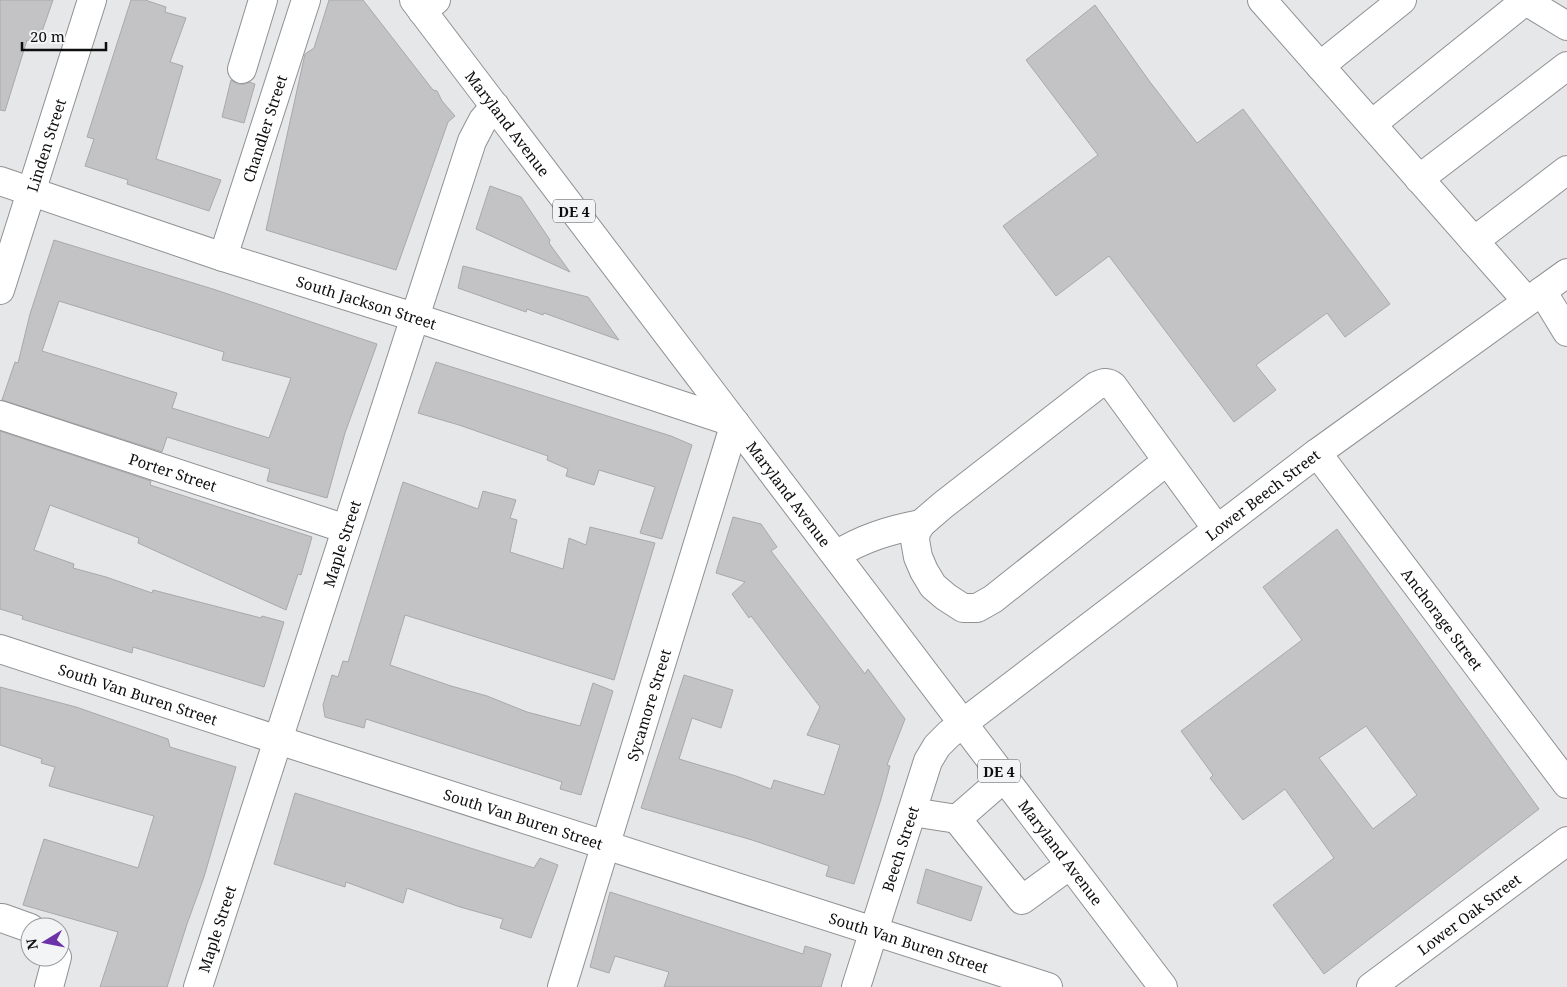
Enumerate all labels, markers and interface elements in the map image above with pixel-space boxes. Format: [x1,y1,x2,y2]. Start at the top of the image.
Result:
scale bar [22,20,106,52]
text: 20 m [30,26,65,46]
street label: Maryland Avenue [461,67,554,180]
street label: Chandler Street [238,72,291,185]
street label: Linden Street [22,96,70,194]
road number: DE 4 [553,200,595,222]
street label: South Jackson Street [294,271,439,334]
street label: Maryland Avenue [742,437,835,551]
street label: Lower Beech Street [1201,445,1324,545]
street label: Porter Street [127,448,219,496]
street label: Maple Street [318,498,365,590]
street label: Anchorage Street [1397,564,1487,674]
street label: Sycamore Street [622,647,675,763]
street label: South Van Buren Street [56,659,220,729]
road number: DE 4 [978,759,1020,782]
street label: South Van Buren Street [441,784,605,854]
street label: Maryland Avenue [1014,795,1107,909]
street label: Beech Street [877,804,923,894]
street label: Lower Oak Street [1413,869,1525,959]
street label: Maple Street [193,883,240,975]
street label: South Van Buren Street [827,907,991,977]
north arrow [20,917,70,967]
text: N [21,937,42,951]

